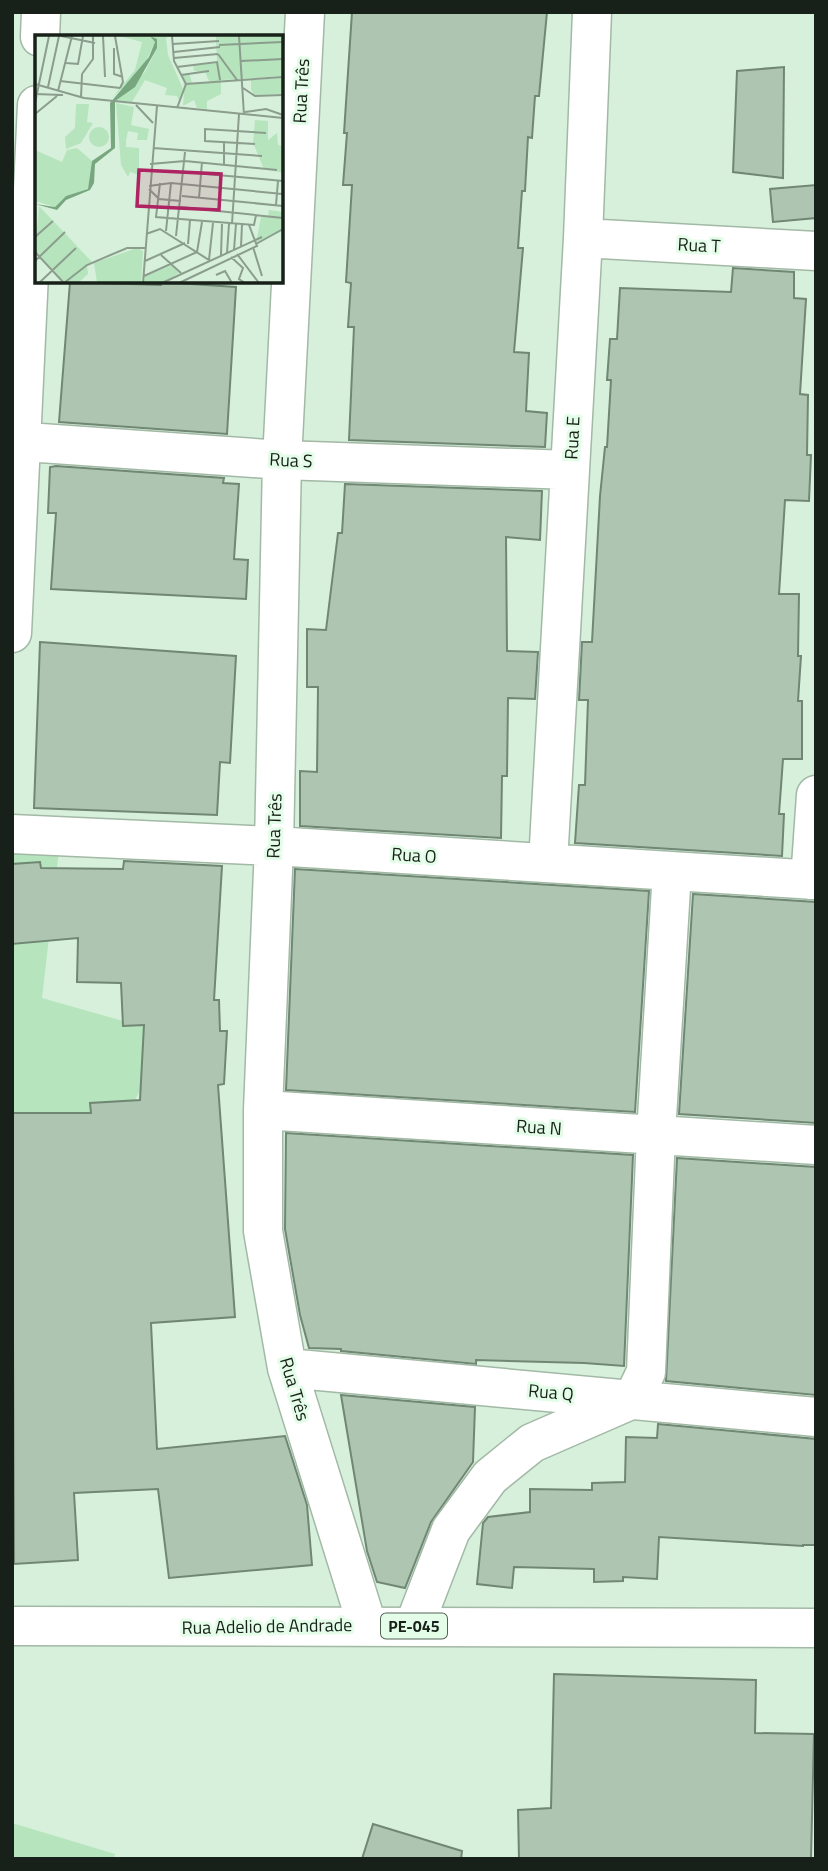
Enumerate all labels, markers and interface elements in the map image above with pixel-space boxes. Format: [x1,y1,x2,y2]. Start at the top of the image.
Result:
inset map [35,35,284,284]
street label: Rua Três [286,58,316,124]
street label: Rua T [677,230,722,260]
street label: Rua E [557,416,587,460]
street label: Rua S [269,445,313,475]
street label: Rua Três [259,793,289,859]
street label: Rua O [390,840,438,870]
street label: Rua N [515,1112,563,1142]
street label: Rua Três [273,1354,317,1424]
street label: Rua Q [527,1377,575,1407]
street label: Rua Adelio de Andrade [181,1611,353,1641]
road number: PE-045 [381,1614,447,1638]

